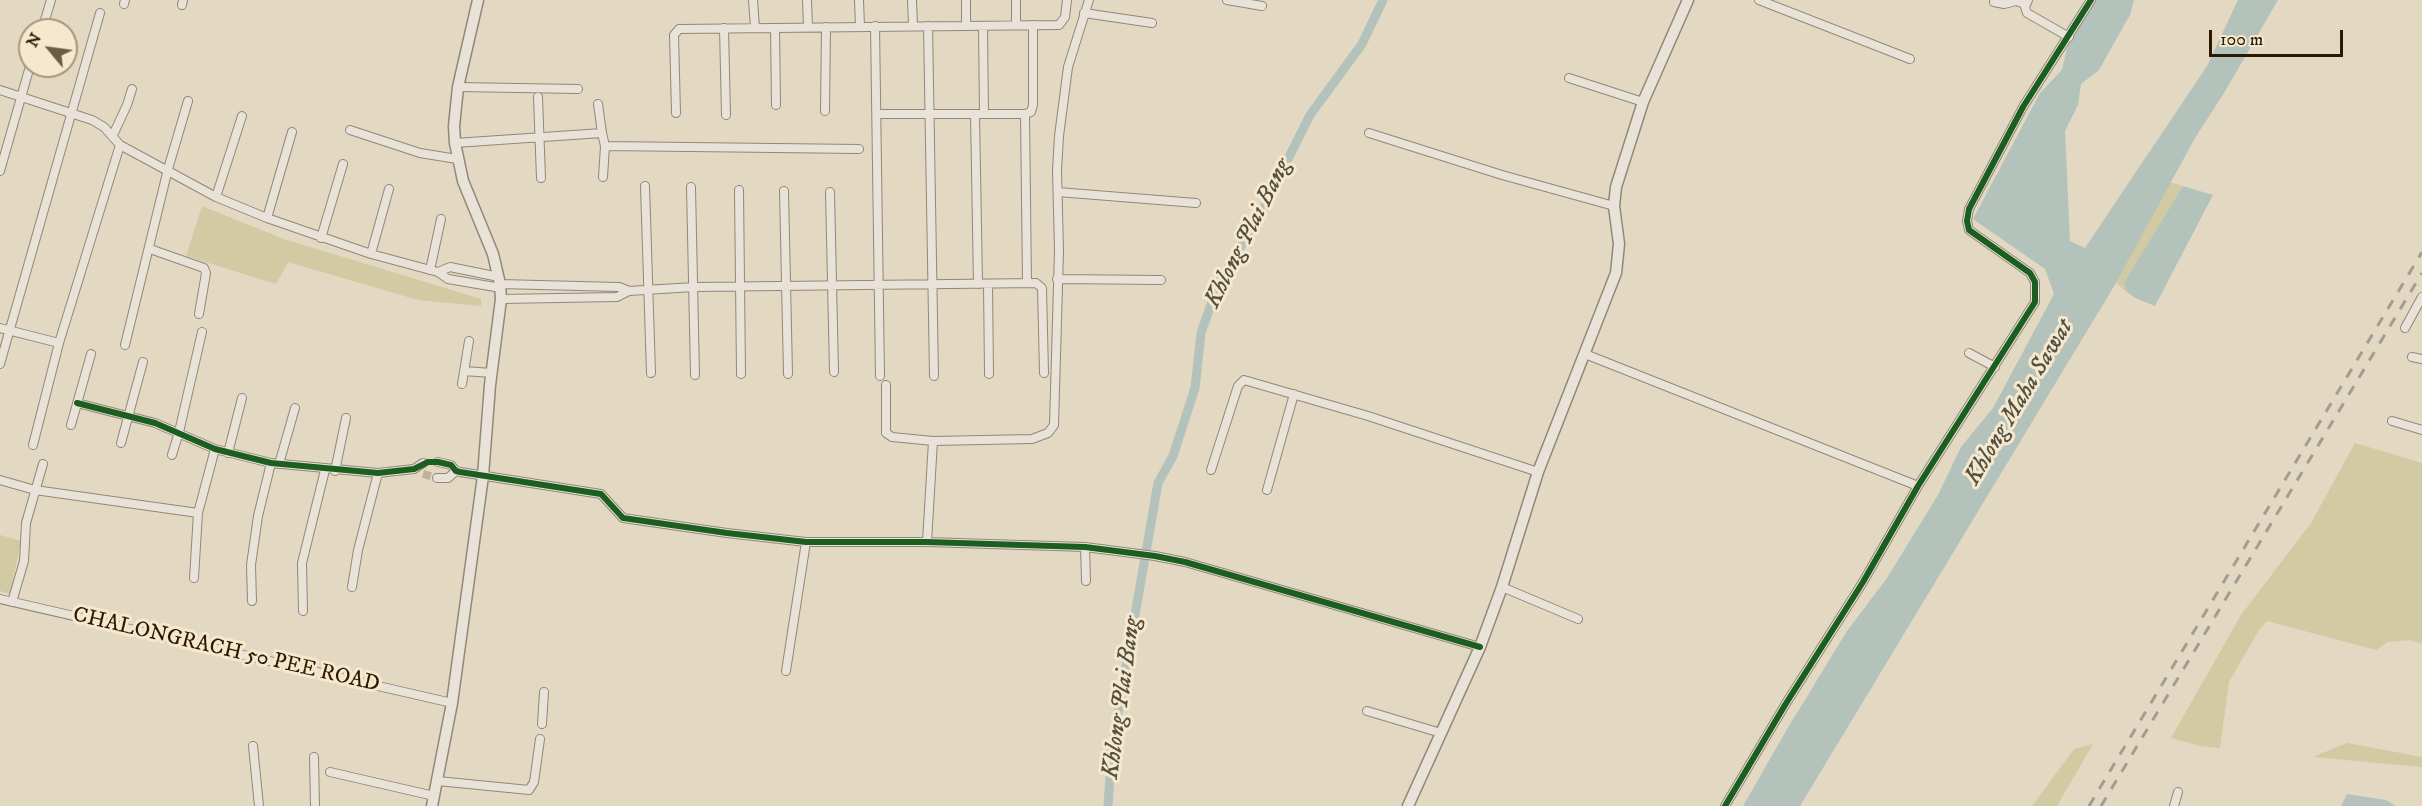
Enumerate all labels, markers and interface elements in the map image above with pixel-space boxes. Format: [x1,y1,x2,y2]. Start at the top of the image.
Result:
north arrow [18,18,78,78]
scale bar [2212,18,2346,56]
text: 100 m [2220,29,2263,51]
text: N [22,30,46,51]
water label: Khlong Plai Bang [1199,155,1299,313]
water label: Khlong Maha Sawat [1959,315,2081,491]
street label: CHALONGRACH 50 PEE ROAD [70,603,382,699]
water label: Khlong Plai Bang [1097,615,1149,781]

